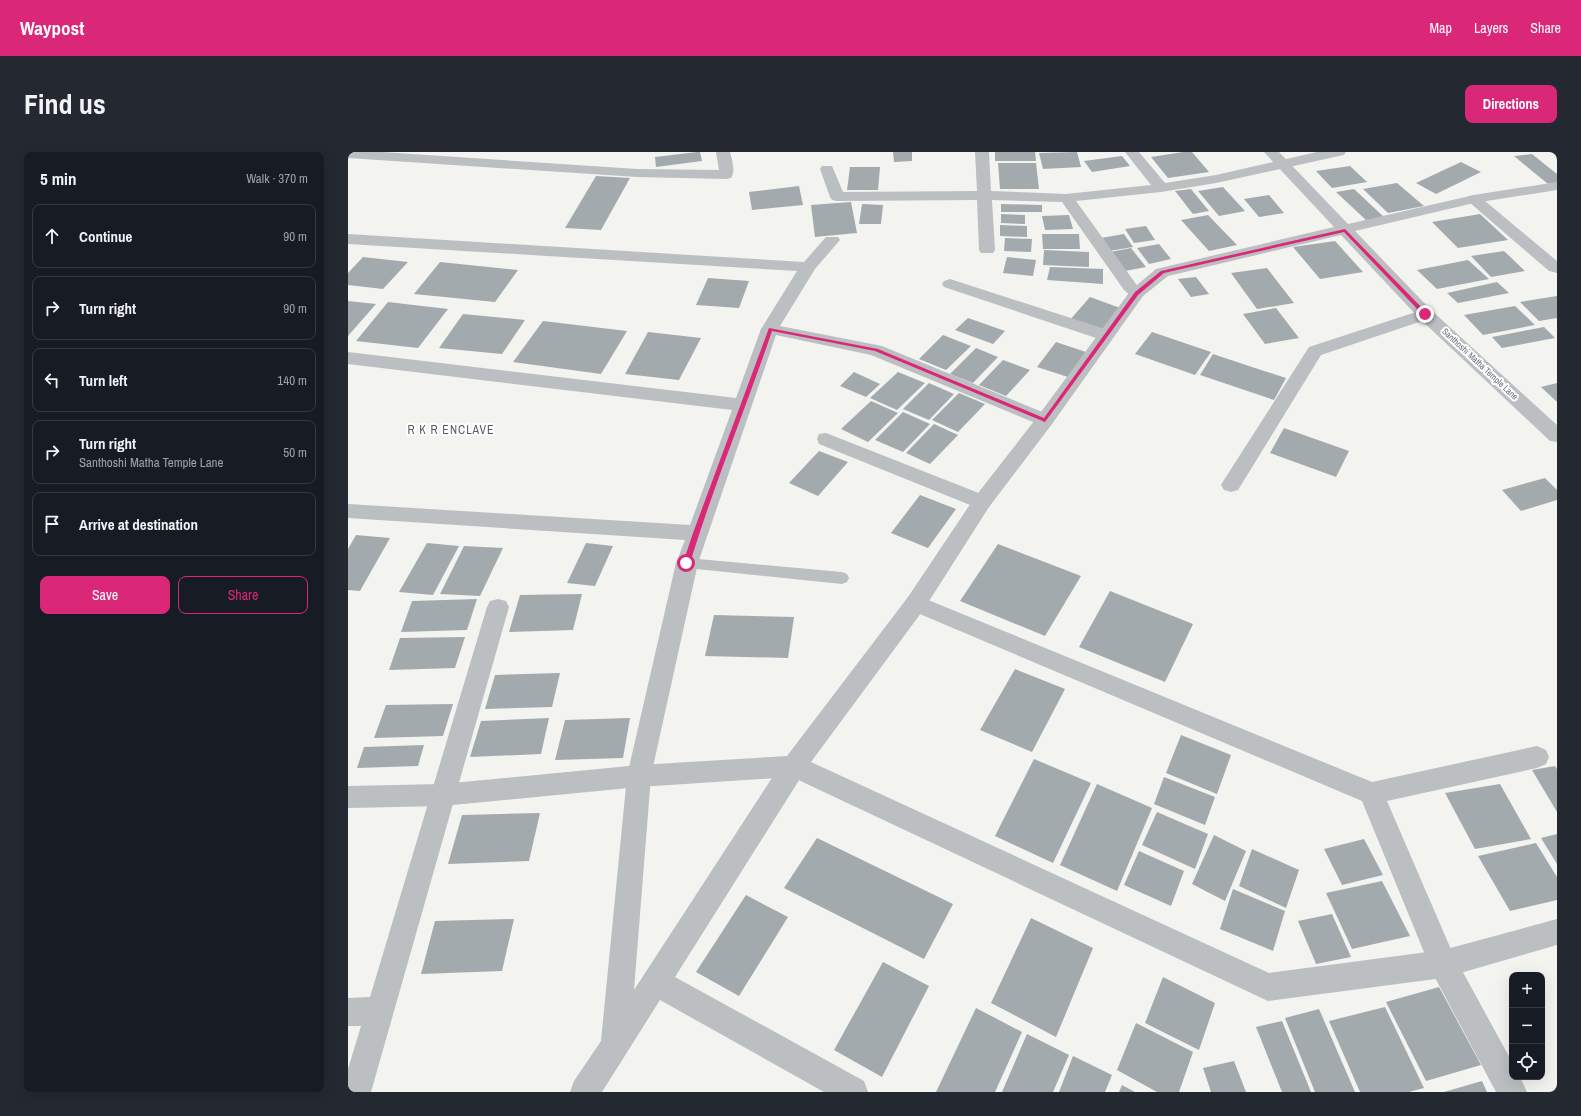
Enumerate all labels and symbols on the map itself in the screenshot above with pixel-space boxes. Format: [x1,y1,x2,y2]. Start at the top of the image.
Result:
route end [1416,305,1434,323]
street label: Santhoshi Matha Temple Lane [1439,326,1521,402]
district label: R K R ENCLAVE [407,422,495,438]
route start [677,554,695,572]

